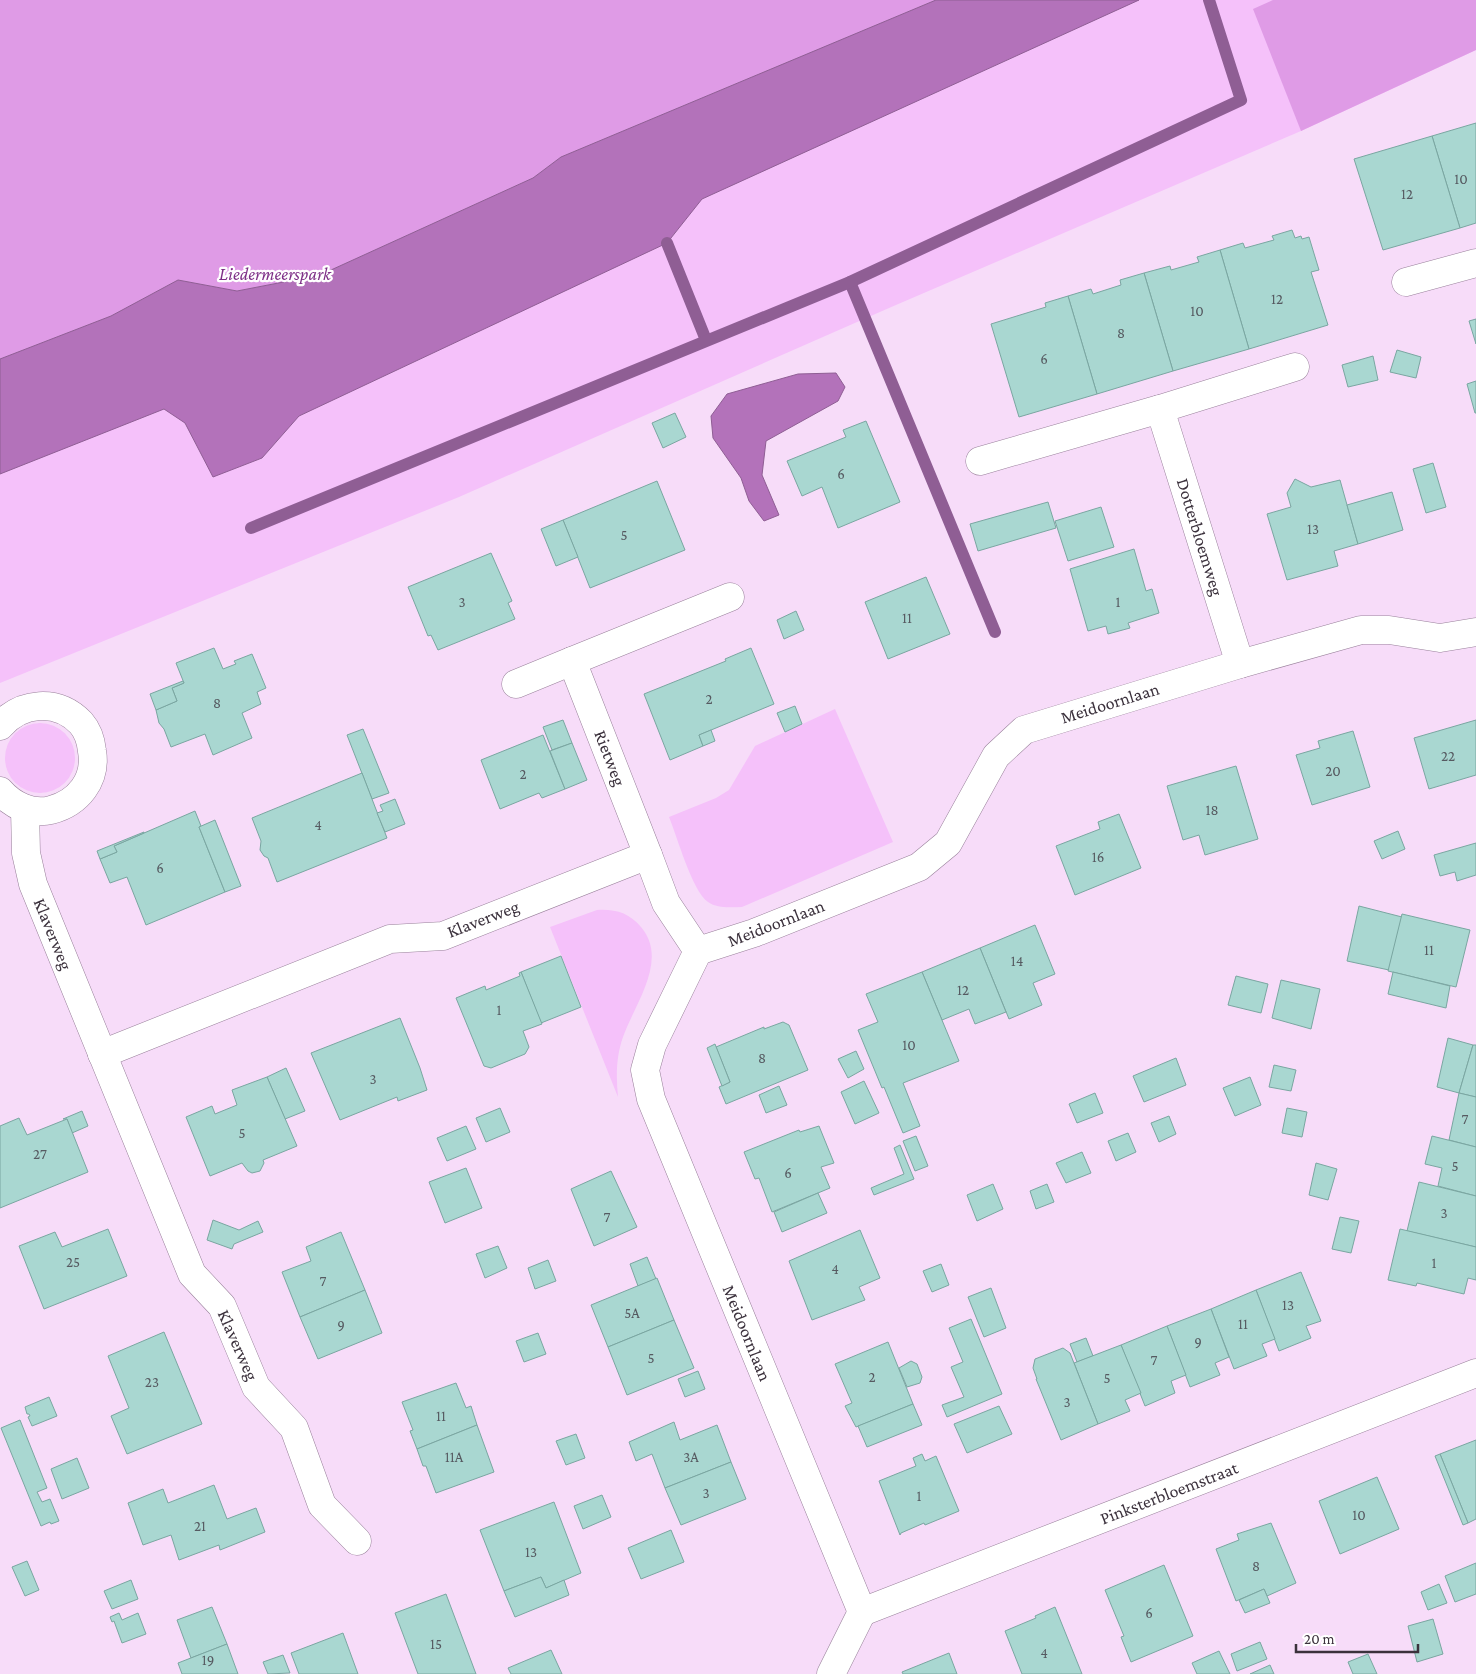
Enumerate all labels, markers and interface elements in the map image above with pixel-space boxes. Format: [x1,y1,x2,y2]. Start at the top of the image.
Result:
house number: 10 [1454,171,1468,187]
house number: 12 [1401,186,1413,202]
park label: Liedermeerspark [219,264,332,284]
house number: 12 [1271,291,1283,307]
house number: 10 [1190,303,1204,319]
house number: 8 [1117,325,1125,341]
house number: 6 [1040,351,1048,367]
house number: 6 [837,466,845,482]
street label: Dotterbloemweg [1173,476,1227,598]
house number: 13 [1307,521,1319,537]
house number: 5 [620,527,628,543]
house number: 3 [458,594,466,610]
house number: 1 [1116,594,1121,610]
house number: 11 [902,610,912,626]
street label: Meidoornlaan [1058,678,1162,727]
house number: 2 [705,691,713,707]
house number: 8 [213,695,221,711]
street label: Rietweg [590,727,630,789]
house number: 22 [1441,748,1455,764]
house number: 20 [1325,763,1341,779]
house number: 2 [519,766,527,782]
house number: 18 [1205,802,1219,818]
house number: 4 [314,817,322,833]
house number: 16 [1092,849,1104,865]
house number: 6 [156,860,164,876]
street label: Klaverweg [30,895,77,973]
street label: Meidoornlaan [725,895,828,951]
street label: Klaverweg [444,896,522,942]
house number: 11 [1424,942,1434,958]
house number: 14 [1011,953,1023,969]
house number: 12 [957,982,969,998]
house number: 1 [497,1002,502,1018]
house number: 10 [902,1037,916,1053]
house number: 8 [758,1050,766,1066]
house number: 3 [369,1071,377,1087]
house number: 7 [1462,1111,1469,1127]
house number: 5 [238,1125,246,1141]
house number: 27 [33,1146,47,1162]
house number: 5 [1451,1158,1459,1174]
house number: 6 [784,1165,792,1181]
house number: 3 [1440,1205,1448,1221]
house number: 7 [604,1209,611,1225]
house number: 25 [66,1254,80,1270]
house number: 1 [1432,1255,1437,1271]
house number: 4 [831,1261,839,1277]
house number: 7 [320,1273,327,1289]
street label: Meidoornlaan [719,1282,776,1384]
house number: 13 [1282,1297,1294,1313]
house number: 5A [624,1305,640,1321]
street label: Klaverweg [214,1306,263,1384]
house number: 11 [1238,1316,1248,1332]
house number: 9 [337,1317,345,1333]
house number: 9 [1194,1334,1202,1350]
house number: 5 [647,1350,655,1366]
house number: 7 [1151,1352,1158,1368]
house number: 2 [868,1369,876,1385]
house number: 5 [1103,1370,1111,1386]
house number: 23 [145,1374,159,1390]
house number: 3 [1063,1394,1071,1410]
house number: 11 [436,1408,446,1424]
house number: 11A [445,1449,464,1465]
house number: 3A [683,1449,699,1465]
street label: Pinksterbloemstraat [1097,1457,1242,1529]
house number: 3 [702,1485,710,1501]
house number: 1 [917,1488,922,1504]
house number: 10 [1352,1507,1366,1523]
house number: 21 [194,1518,206,1534]
house number: 13 [525,1544,537,1560]
house number: 8 [1252,1558,1260,1574]
house number: 6 [1145,1605,1153,1621]
scale bar [1296,1622,1418,1654]
text: 20 m [1304,1631,1335,1647]
house number: 15 [430,1636,442,1652]
house number: 4 [1040,1645,1048,1661]
house number: 19 [202,1652,214,1668]

